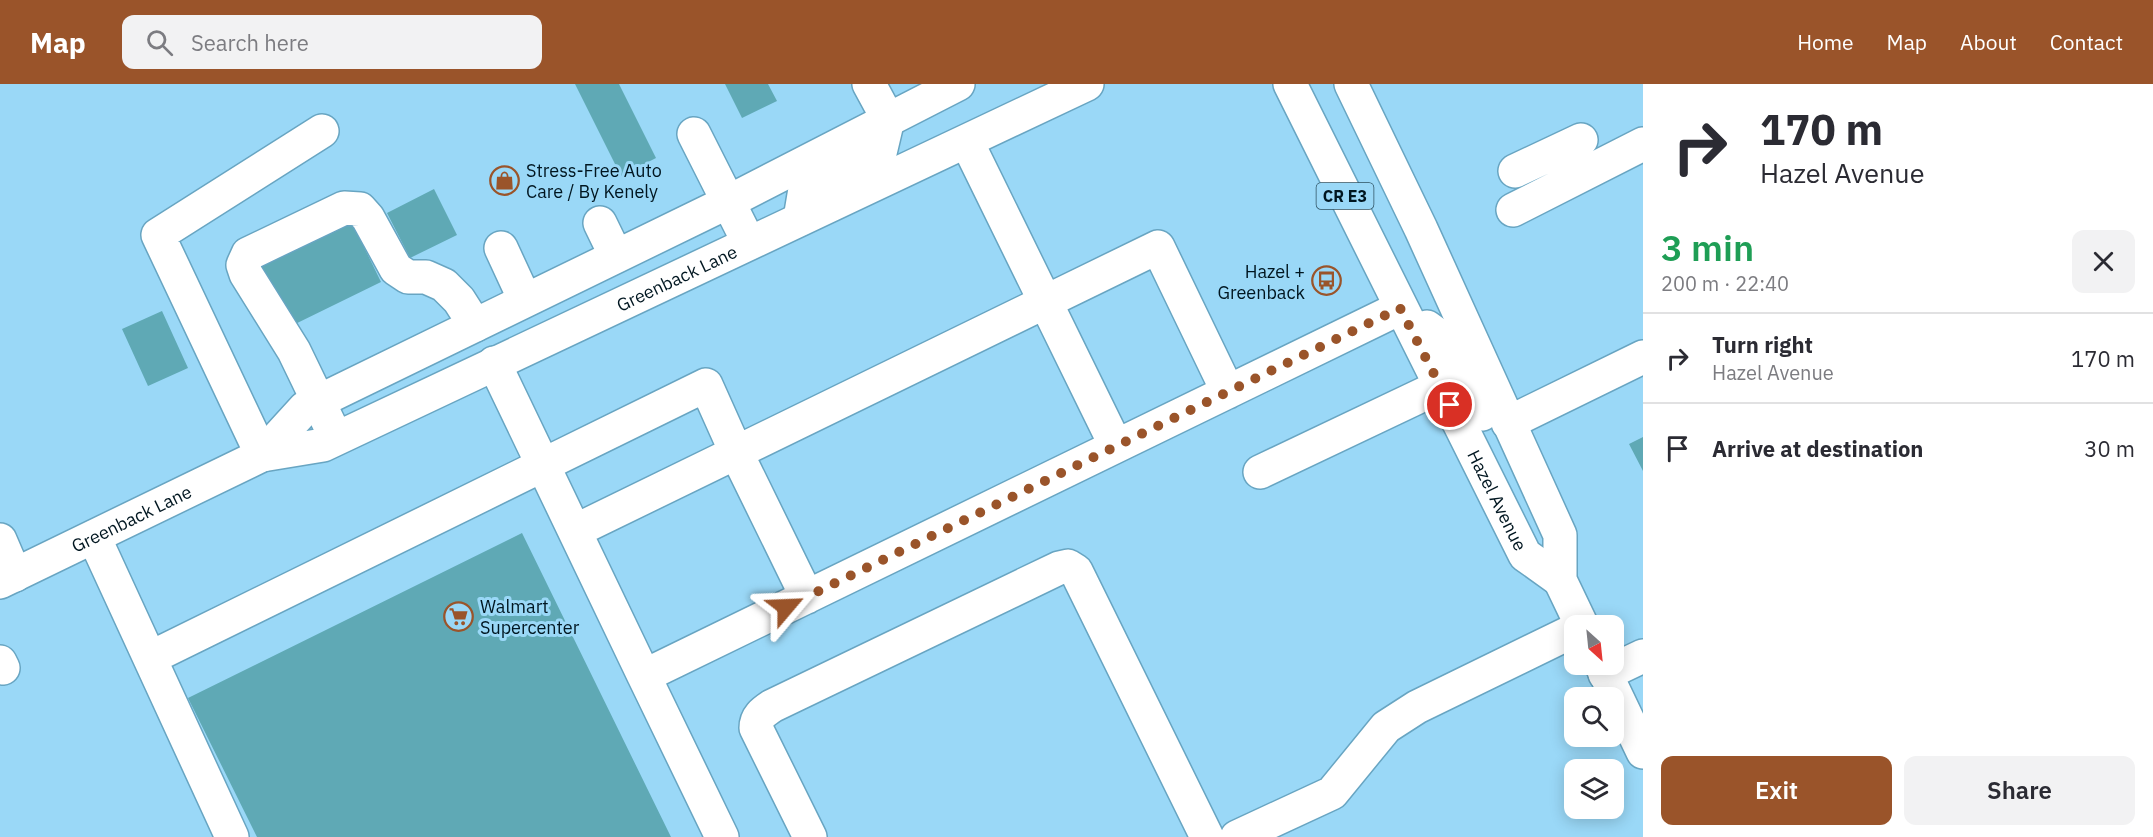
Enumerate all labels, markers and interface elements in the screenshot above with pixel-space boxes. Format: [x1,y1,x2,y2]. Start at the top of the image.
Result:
search box [122,15,542,69]
text: Map [30,24,86,61]
icon: search [143,26,176,59]
text: Search here [191,28,309,57]
text: Home [1797,28,1854,56]
text: Map [1887,28,1927,56]
text: About [1960,28,2017,56]
text: Contact [2050,28,2123,56]
text: 170 m [1760,102,1883,157]
icon: right [1661,108,1739,186]
text: Hazel Avenue [1760,155,1924,190]
place label: Stress-Free Auto Care / By Kenely [526,159,662,203]
shop icon: Stress-Free Auto Care / By Kenely [489,164,521,196]
road number: CR E3 [1316,183,1374,209]
text: 3 min [1661,224,1754,271]
button: close [2072,230,2135,293]
street label: Greenback Lane [613,240,741,316]
place label: Hazel + Greenback [1217,260,1306,304]
bus stop icon: Hazel + Greenback [1310,265,1342,297]
text: 200 m · 22:40 [1661,270,1789,297]
text: Turn right [1712,330,1813,359]
icon: right [1661,342,1694,375]
text: 170 m [2071,344,2135,373]
text: Hazel Avenue [1712,359,1834,386]
pin [1424,379,1475,430]
icon: arrive [1433,388,1466,421]
icon: arrive [1661,432,1694,465]
text: Arrive at destination [1712,434,1923,463]
text: 30 m [2084,434,2135,463]
street label: Hazel Avenue [1463,446,1532,554]
street label: Greenback Lane [68,479,195,557]
position arrow [754,575,818,639]
place label: Walmart Supercenter [480,595,580,639]
supermarket icon: Walmart Supercenter [443,600,475,632]
north arrow [1564,615,1624,675]
map controls [1564,615,1624,819]
button: search [1564,687,1624,747]
button: Exit [1661,756,1892,825]
button: Share [1904,756,2135,825]
button: layers [1564,759,1624,819]

